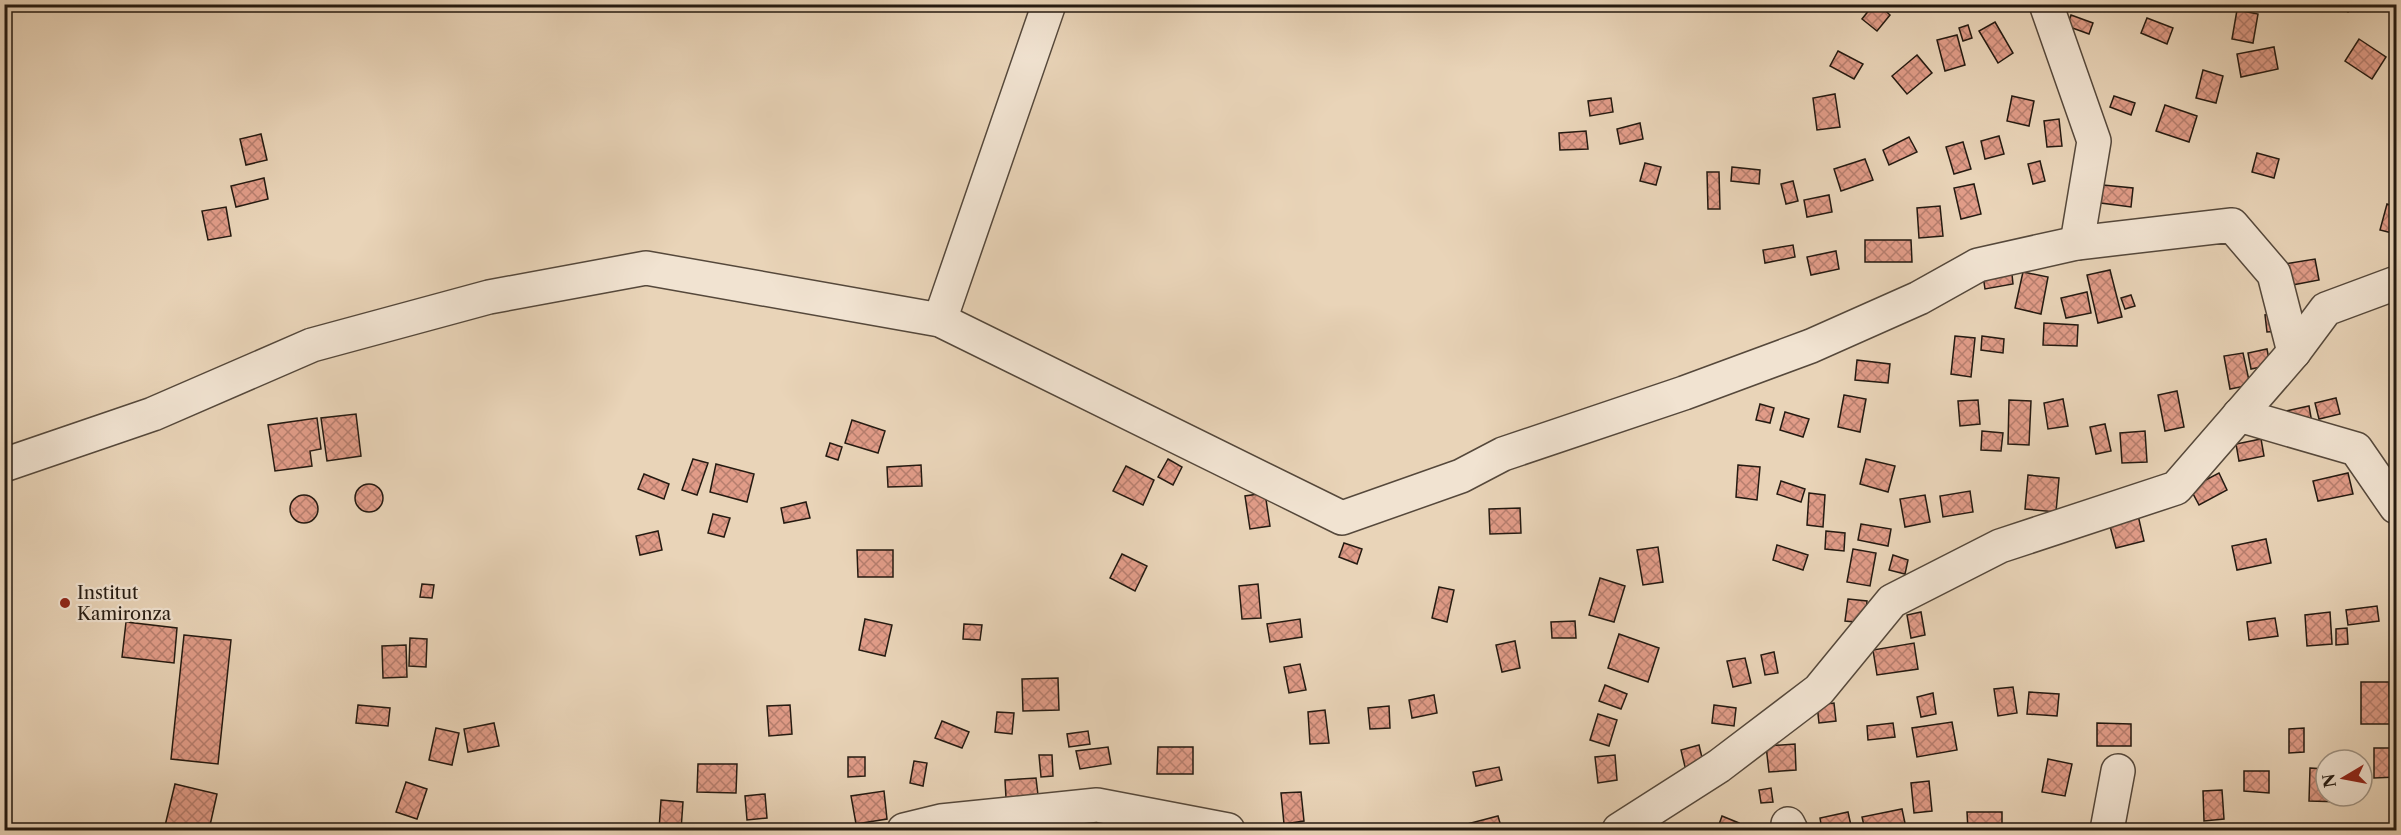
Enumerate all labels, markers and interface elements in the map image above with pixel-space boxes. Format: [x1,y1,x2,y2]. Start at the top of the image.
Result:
place label: Institut Kamironza [77,582,172,625]
marker: Institut Kamironza [58,596,72,610]
north arrow [2314,748,2374,808]
text: N [2318,772,2340,789]

